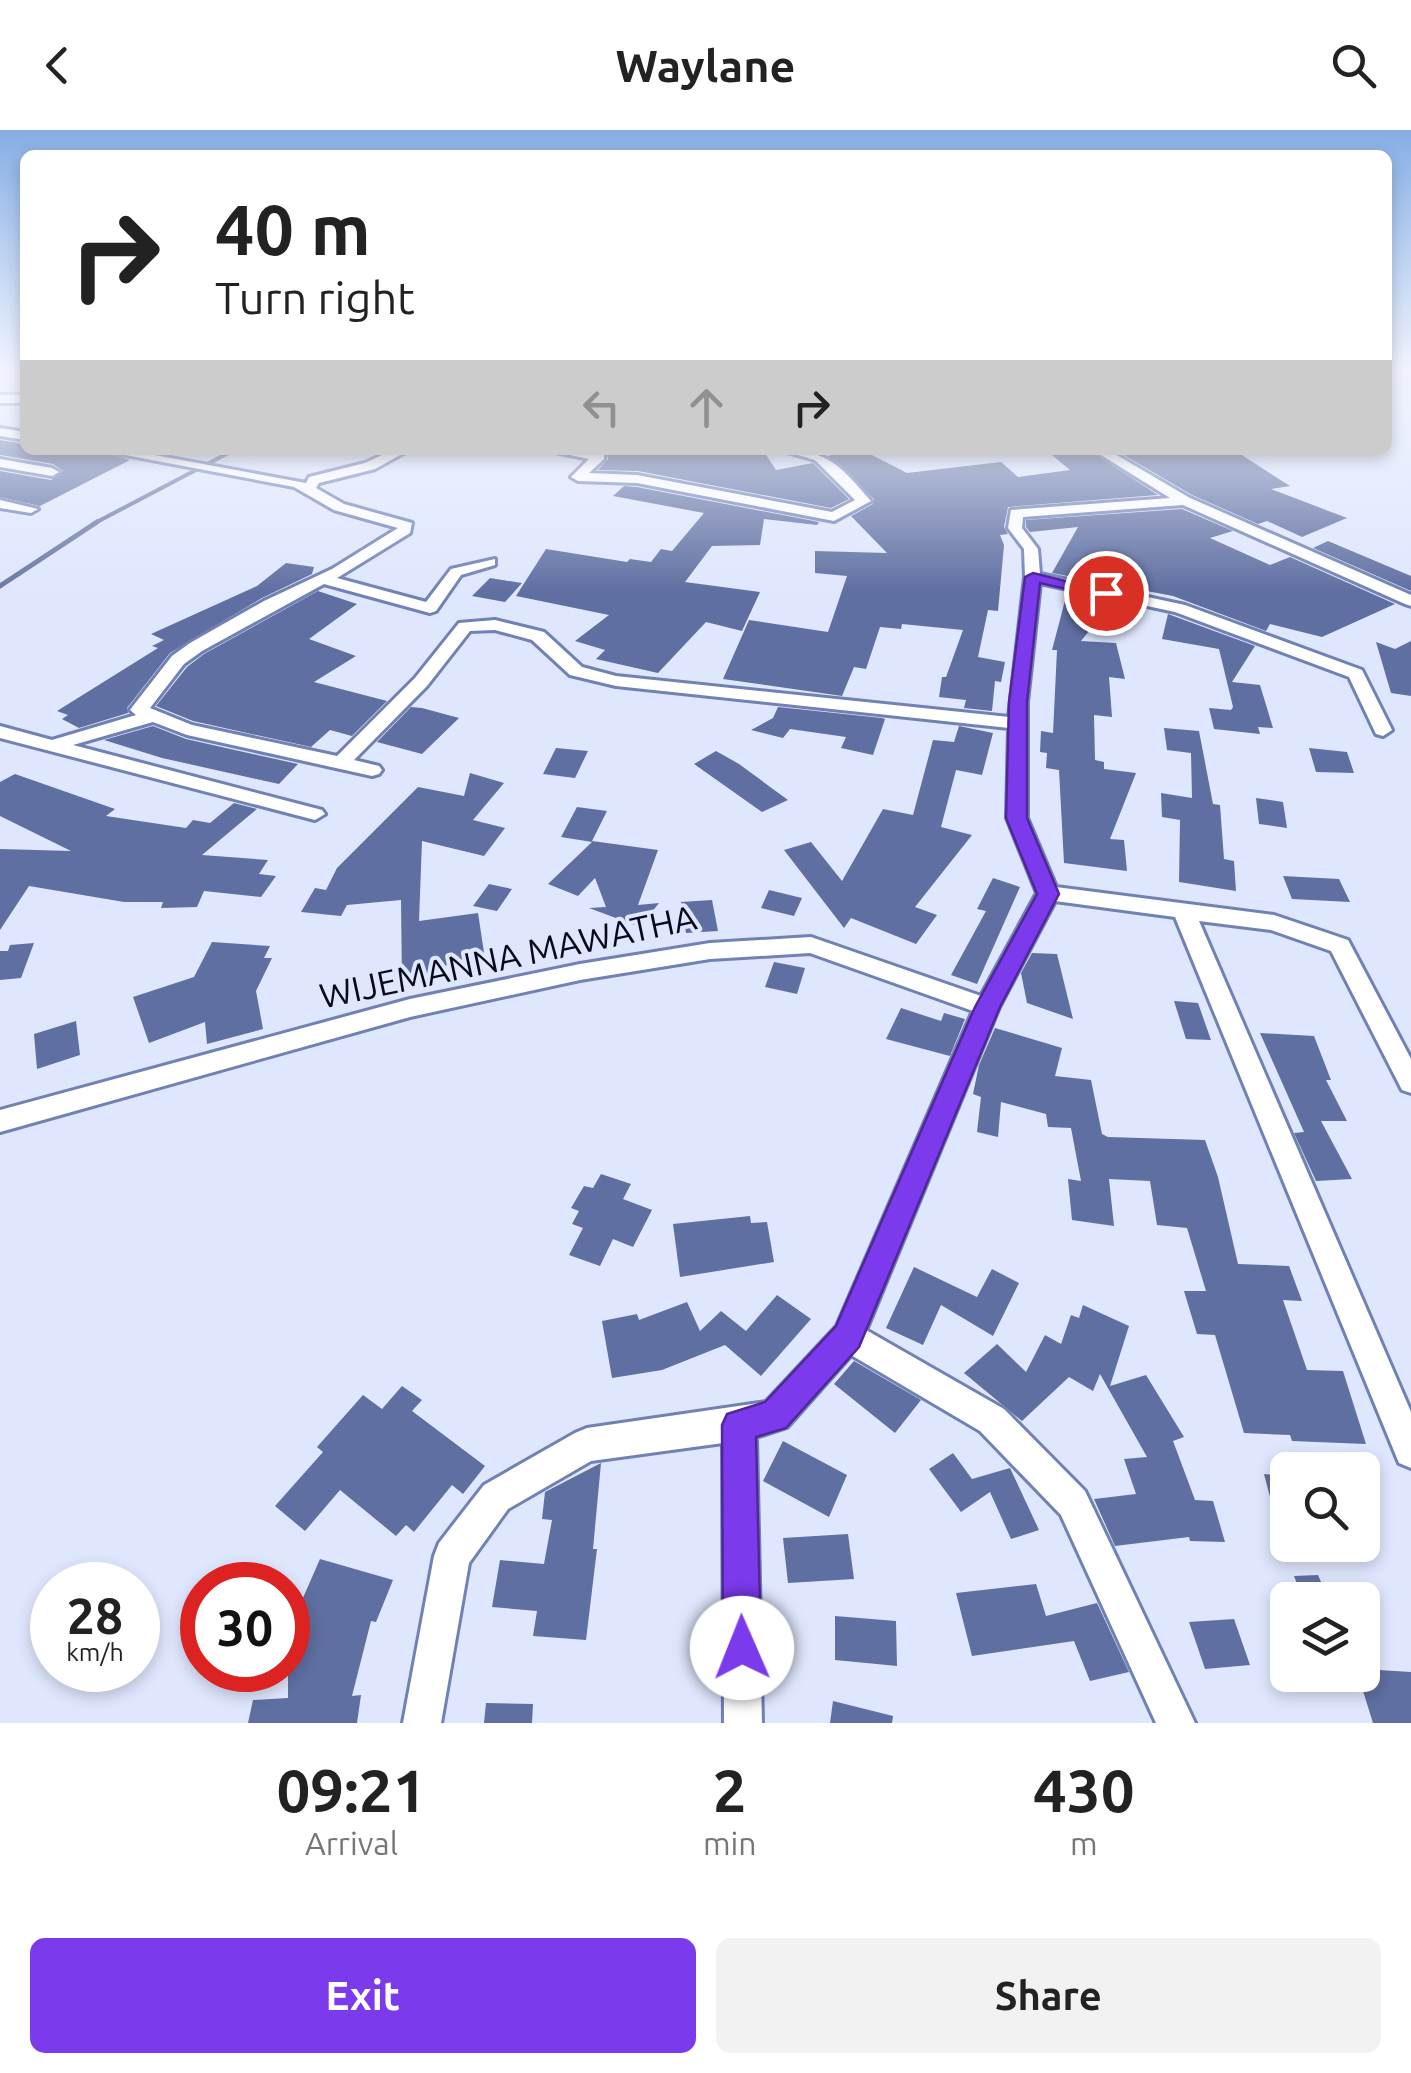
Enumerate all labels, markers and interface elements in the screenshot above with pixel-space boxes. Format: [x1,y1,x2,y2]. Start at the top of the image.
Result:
icon: back [30,38,85,93]
icon: search [1326,38,1381,93]
text: Waylane [616,40,795,91]
icon: right [50,190,180,320]
text: 40 m [215,190,371,268]
text: Turn right [215,272,415,323]
icon: left [574,380,629,435]
icon: ahead [679,380,734,435]
icon: right [784,380,839,435]
pin [1064,551,1149,636]
icon: arrive [1079,566,1134,621]
street label: WIJEMANNA MAWATHA [316,896,700,1016]
map controls [1270,1452,1380,1692]
button: search [1270,1452,1380,1562]
speed limit sign: 30 [180,1562,310,1692]
button: layers [1270,1582,1380,1692]
text: 28 [67,1587,123,1643]
position arrow [690,1596,794,1700]
text: km/h [66,1638,124,1666]
text: 09:21 [276,1756,427,1823]
text: 2 [713,1756,747,1823]
text: 430 [1033,1756,1135,1823]
text: Arrival [305,1825,398,1861]
text: min [703,1825,757,1861]
text: m [1070,1825,1098,1861]
button: Exit [30,1938,696,2053]
button: Share [716,1938,1381,2053]

